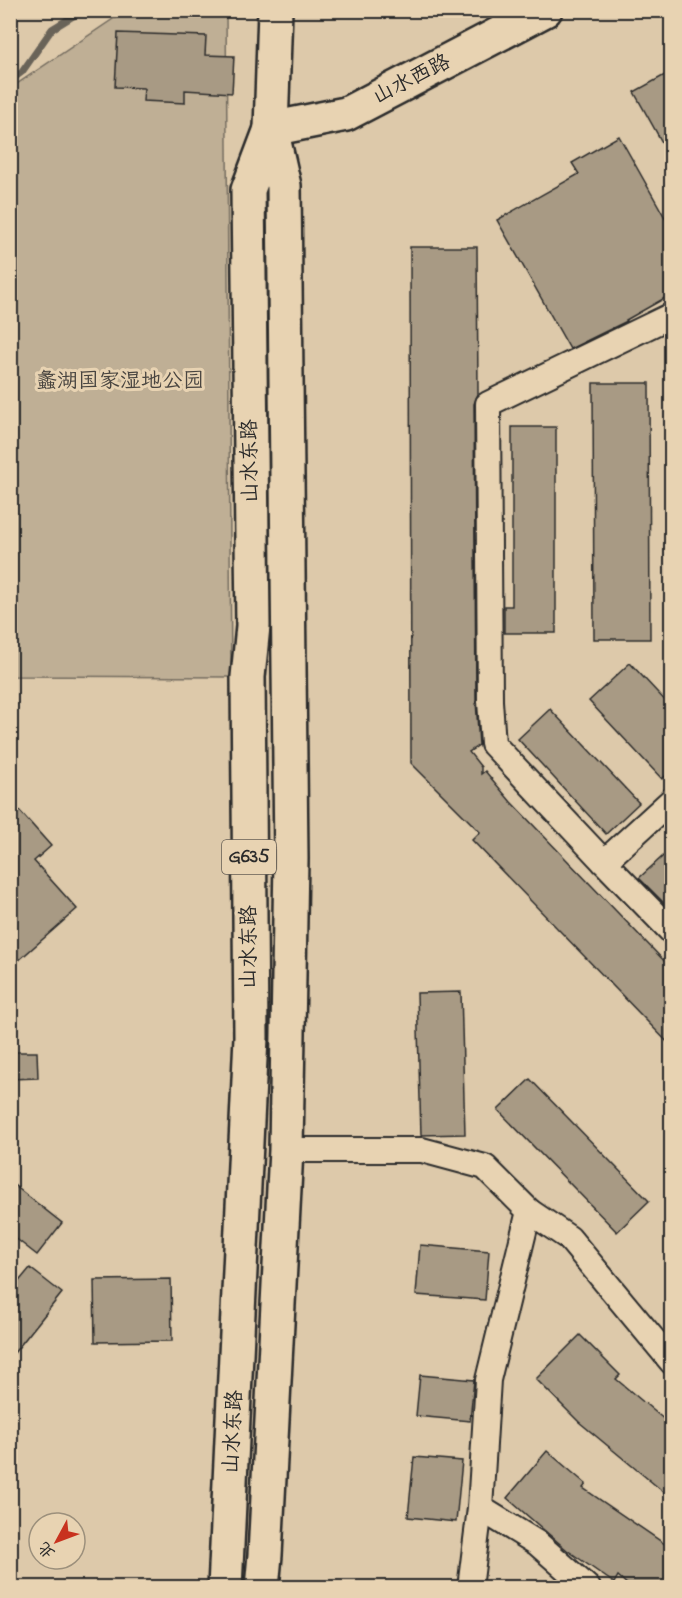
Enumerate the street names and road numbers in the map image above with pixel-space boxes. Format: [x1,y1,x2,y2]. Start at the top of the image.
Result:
street label: 山水西路 [368,48,456,112]
street label: 山水东路 [235,419,267,503]
road number: G635 [222,840,276,874]
street label: 山水东路 [235,905,265,989]
street label: 山水东路 [217,1389,251,1475]

